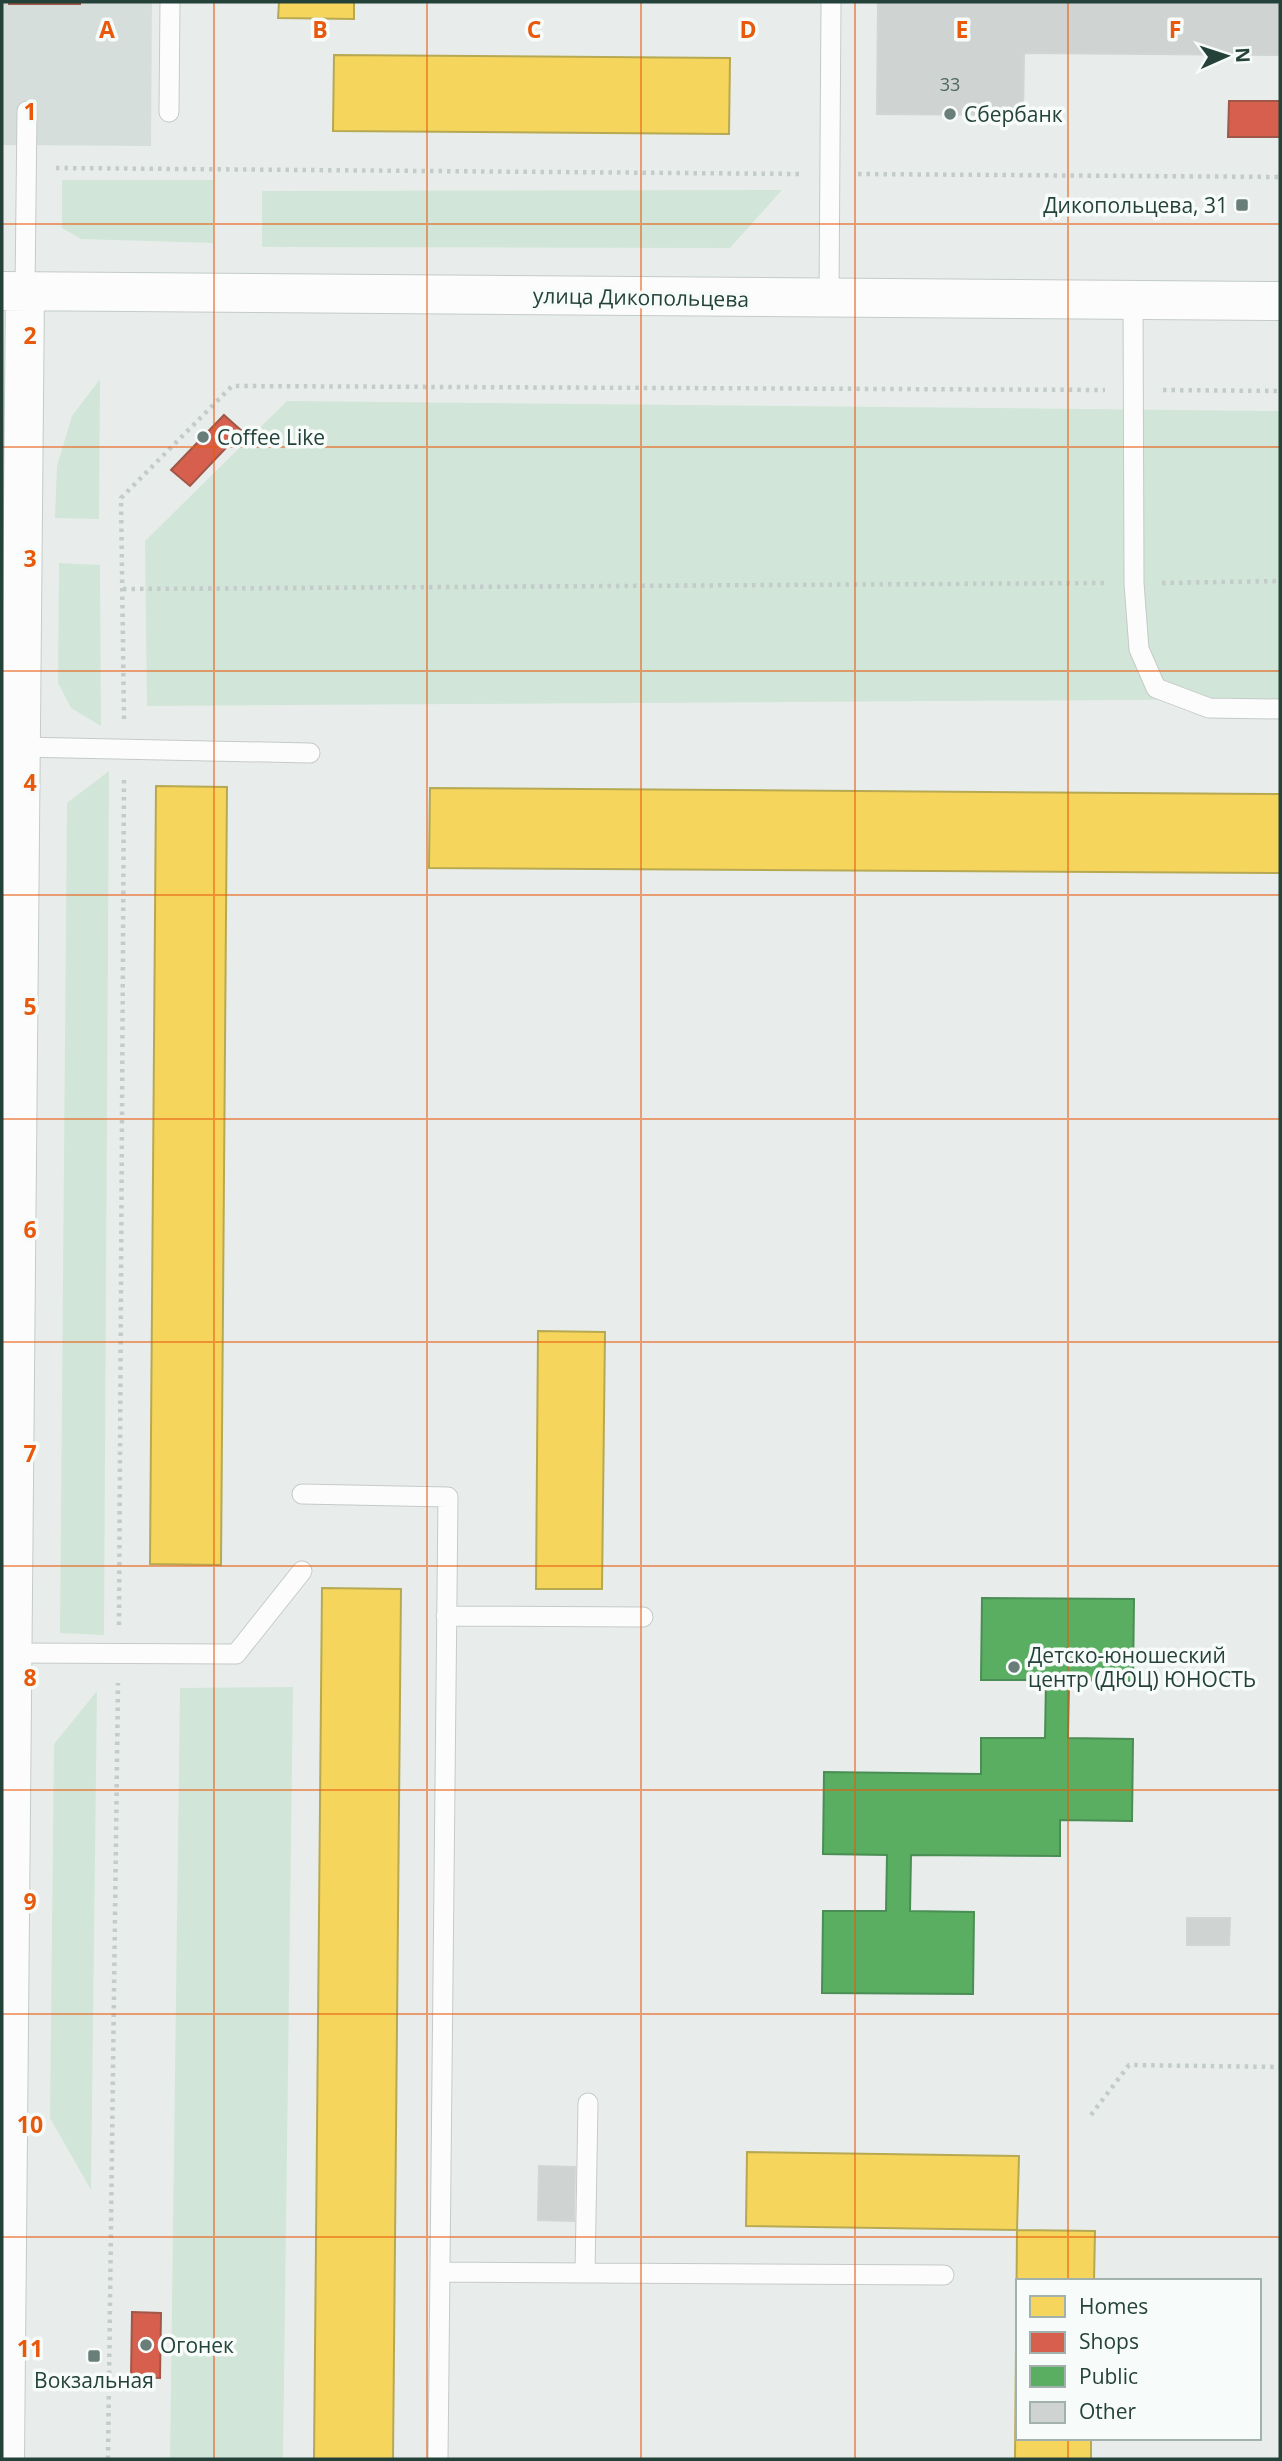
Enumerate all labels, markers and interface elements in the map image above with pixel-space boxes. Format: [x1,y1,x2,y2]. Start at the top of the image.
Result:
text: A [99,13,115,45]
text: B [312,13,328,45]
text: C [527,13,541,45]
text: D [739,13,757,45]
text: E [956,13,968,45]
text: F [1169,13,1181,45]
north arrow [1191,21,1261,91]
text: N [1230,47,1256,64]
house number: 33 [940,72,960,96]
text: 1 [23,95,37,127]
place label: Сбербанк [964,100,1063,128]
marker: Сбербанк [942,106,958,122]
place label: Дикопольцева, 31 [1043,191,1228,219]
marker: Дикопольцева, 31 [1234,197,1250,213]
street label: улица Дикопольцева [533,281,749,313]
text: 2 [23,319,37,351]
place label: Coffee Like [217,423,325,451]
marker: Coffee Like [195,429,211,445]
text: 3 [23,542,37,574]
text: 4 [23,766,37,798]
text: 5 [23,990,37,1022]
text: 6 [23,1213,37,1245]
text: 7 [23,1437,37,1469]
place label: Детско-юношеский центр (ДЮЦ) ЮНОСТЬ [1028,1641,1256,1693]
marker: Детско-юношеский центр (ДЮЦ) ЮНОСТЬ [1006,1659,1022,1675]
text: 8 [23,1661,37,1693]
text: 9 [23,1885,37,1917]
text: 10 [17,2108,43,2140]
legend [1016,2279,1261,2440]
text: Homes [1079,2292,1148,2320]
text: Shops [1079,2327,1139,2355]
place label: Огонек [160,2331,234,2359]
text: 11 [17,2332,43,2364]
marker: Огонек [138,2337,154,2353]
marker: Вокзальная [86,2348,102,2364]
text: Public [1079,2362,1138,2390]
place label: Вокзальная [34,2366,154,2394]
text: Other [1079,2397,1136,2425]

